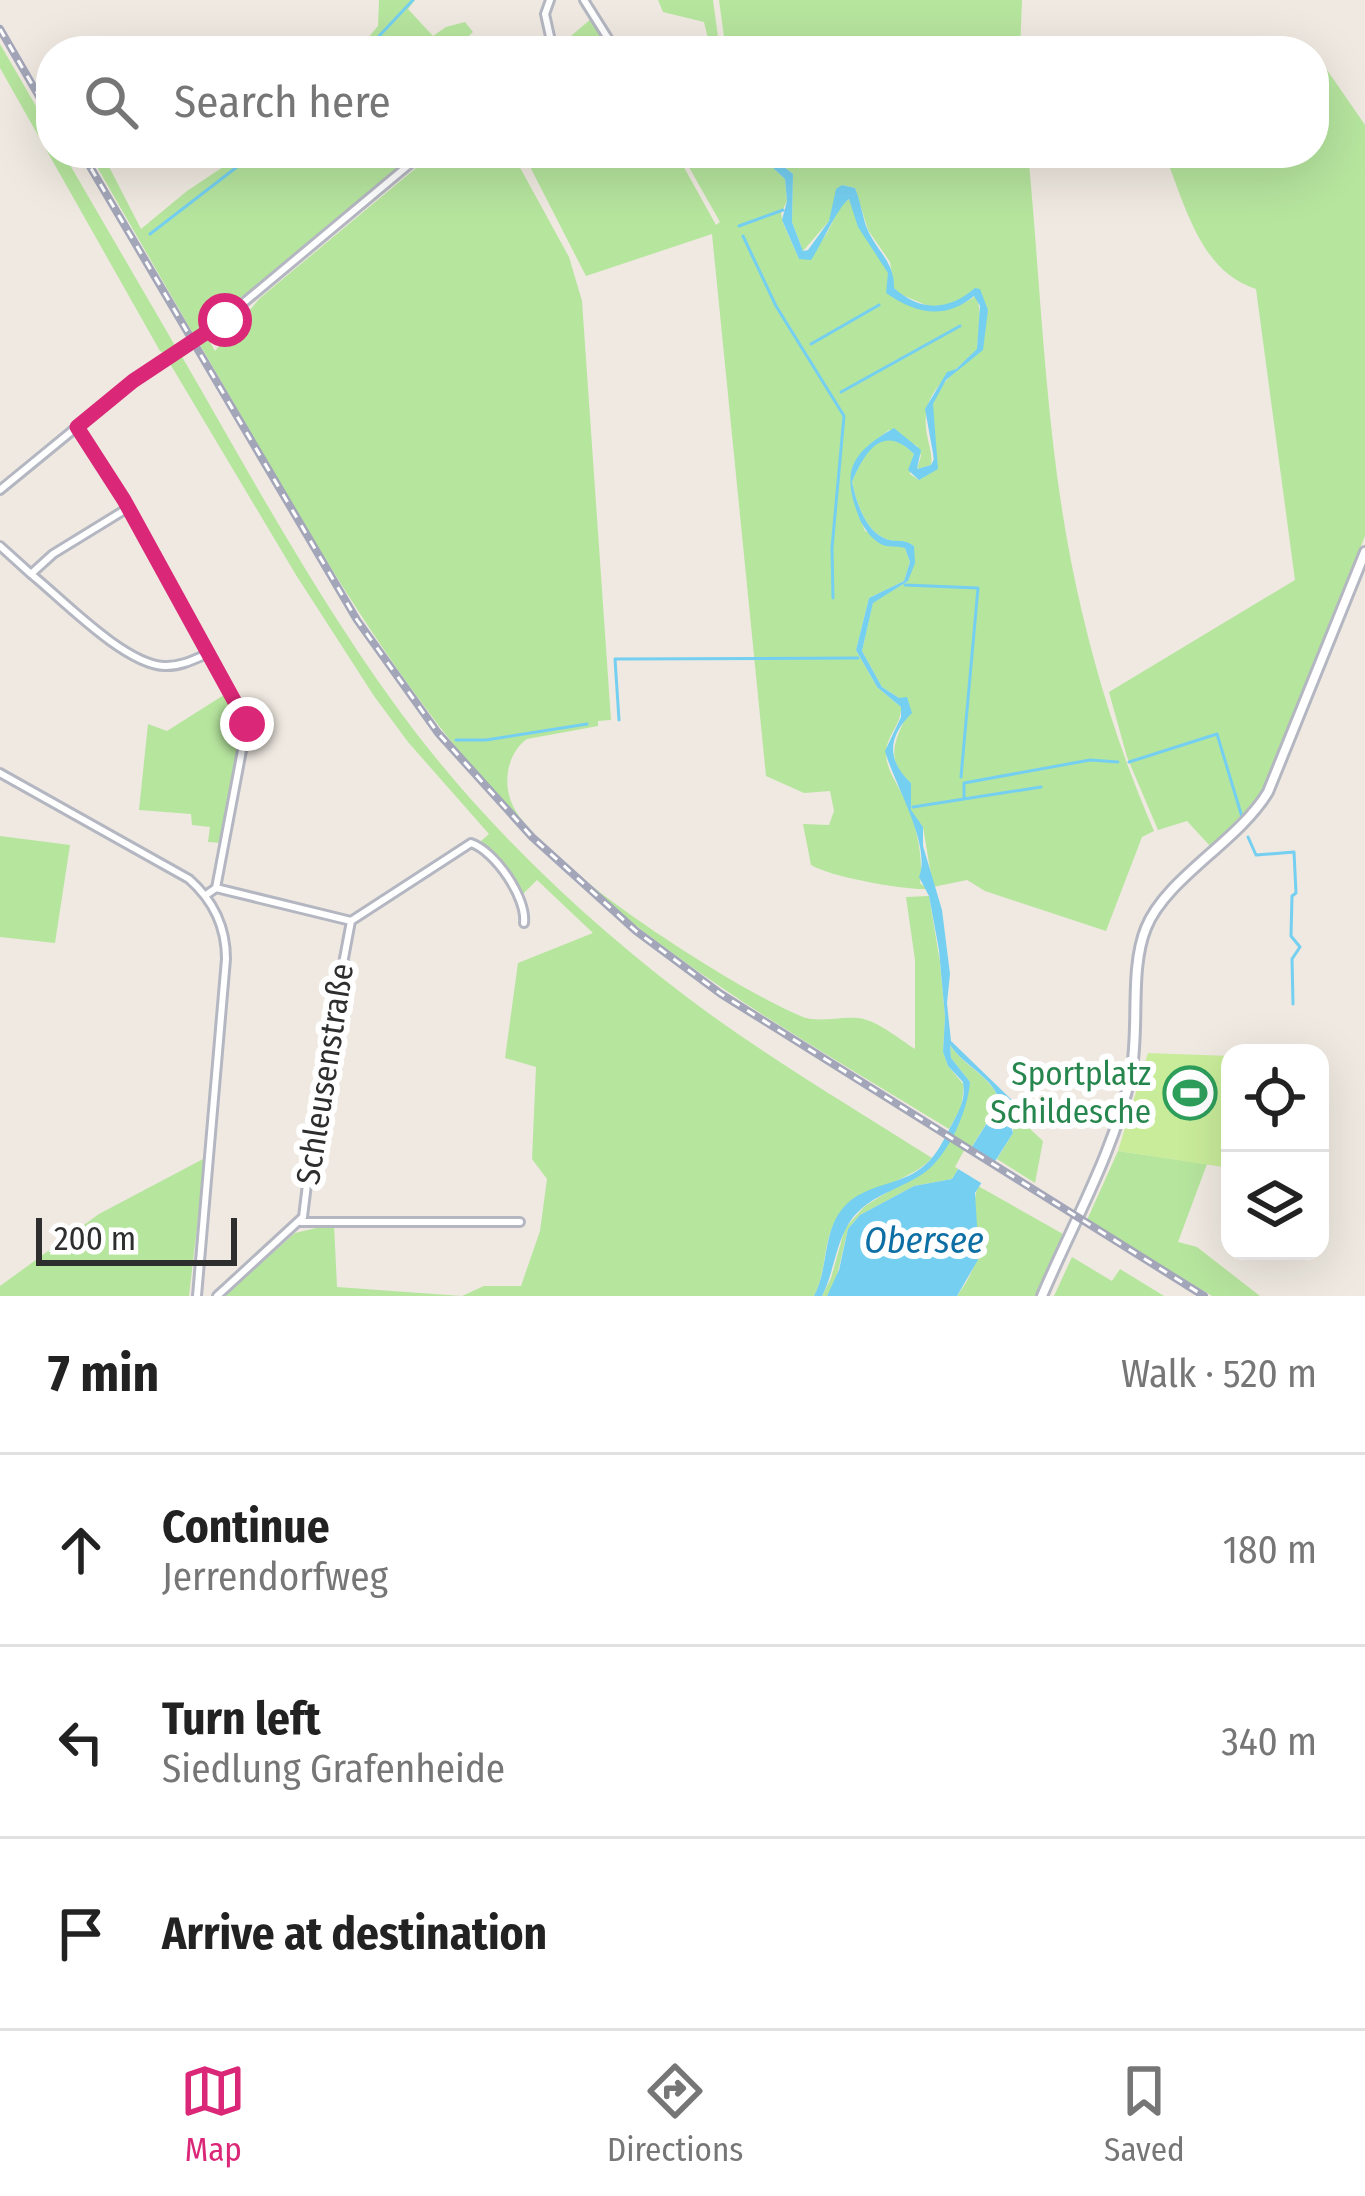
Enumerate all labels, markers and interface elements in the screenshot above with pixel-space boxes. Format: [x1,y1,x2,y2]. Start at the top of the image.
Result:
search box [36,36,1329,168]
icon: search [78,69,144,135]
text: Search here [174,75,391,129]
route start [198,293,252,347]
route end [220,697,274,751]
street label: Schleusenstraße [288,961,362,1187]
map controls [1221,1044,1329,1260]
button: locate [1221,1044,1329,1152]
place label: Sportplatz Schildesche [990,1054,1151,1132]
sports icon: Sportplatz Schildesche [1162,1065,1218,1121]
button: layers [1221,1152,1329,1260]
scale bar [36,1212,237,1265]
text: 200 m [54,1219,136,1259]
water label: Obersee [864,1219,984,1263]
text: 7 min [48,1343,159,1405]
text: Walk · 520 m [1121,1351,1317,1397]
text: Continue [162,1500,330,1554]
icon: ahead [48,1517,114,1583]
text: 180 m [1223,1527,1317,1573]
text: Jerrendorfweg [162,1554,388,1600]
text: Turn left [162,1692,321,1746]
icon: left [48,1709,114,1775]
text: 340 m [1221,1719,1317,1765]
text: Siedlung Grafenheide [162,1746,505,1792]
icon: arrive [48,1901,114,1967]
text: Arrive at destination [162,1907,547,1961]
tab: Map [180,2058,246,2170]
tab: Directions [607,2058,743,2170]
tab: Saved [1104,2058,1185,2170]

